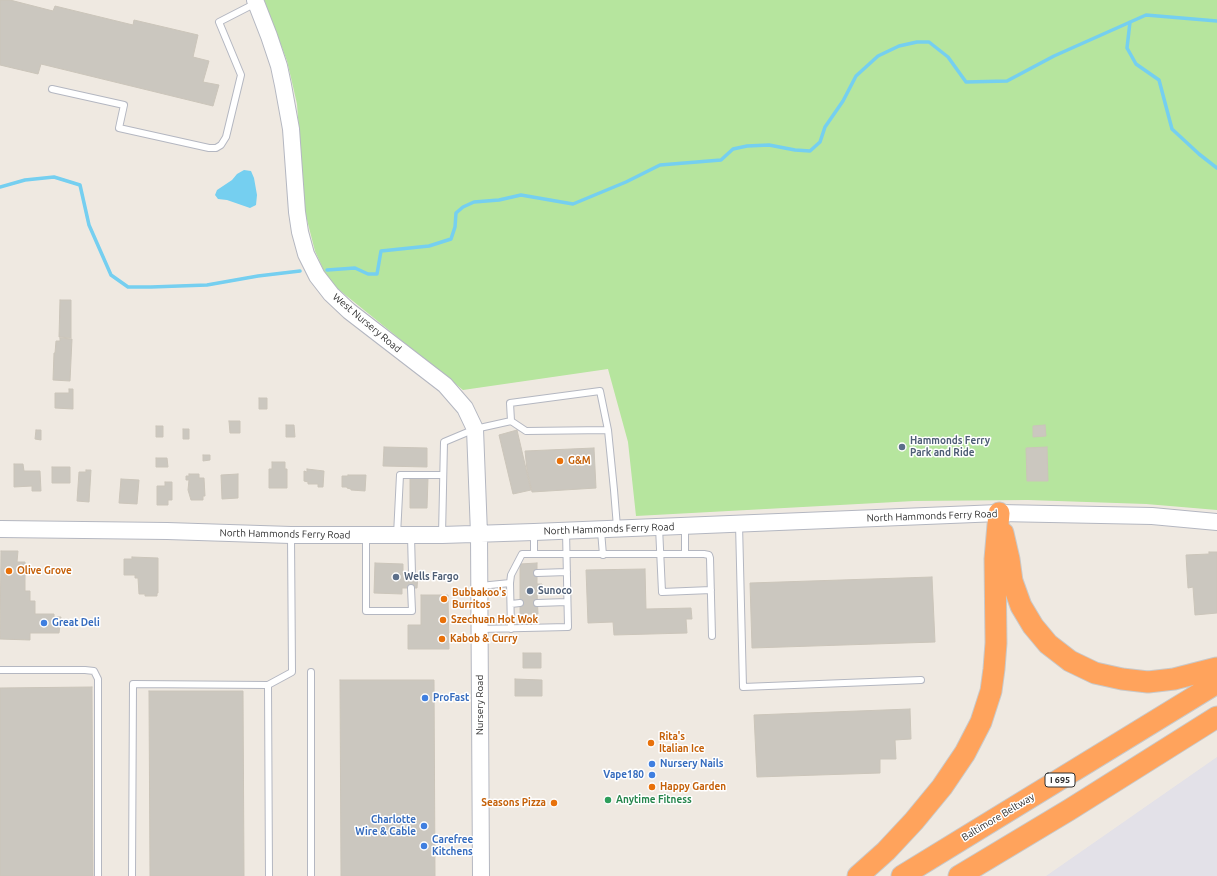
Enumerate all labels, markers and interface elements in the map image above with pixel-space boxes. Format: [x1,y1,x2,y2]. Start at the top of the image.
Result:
street label: West Nursery Road [330,291,404,355]
place label: Hammonds Ferry Park and Ride [910,435,990,458]
marker: Hammonds Ferry Park and Ride [897,442,907,452]
place label: G&M [568,455,591,467]
marker: G&M [555,456,565,466]
street label: North Hammonds Ferry Road [866,508,998,524]
street label: North Hammonds Ferry Road [543,521,675,537]
street label: North Hammonds Ferry Road [219,527,351,541]
place label: Olive Grove [17,565,72,577]
marker: Olive Grove [4,566,14,576]
place label: Wells Fargo [404,571,459,583]
marker: Wells Fargo [391,572,401,582]
place label: Sunoco [538,585,572,597]
marker: Sunoco [525,586,535,596]
place label: Bubbakoo's Burritos [452,587,506,610]
marker: Bubbakoo's Burritos [439,594,449,604]
place label: Szechuan Hot Wok [451,614,538,626]
marker: Szechuan Hot Wok [438,615,448,625]
place label: Great Deli [52,617,100,629]
marker: Great Deli [39,618,49,628]
place label: Kabob & Curry [450,633,518,645]
marker: Kabob & Curry [437,634,447,644]
street label: Nursery Road [474,675,486,735]
place label: ProFast [433,692,469,704]
marker: ProFast [420,693,430,703]
place label: Rita's Italian Ice [659,731,705,754]
marker: Rita's Italian Ice [646,738,656,748]
place label: Nursery Nails [660,758,723,770]
marker: Nursery Nails [647,759,657,769]
place label: Vape180 [603,769,644,781]
marker: Vape180 [647,770,657,780]
road number: I 695 [1045,773,1075,787]
place label: Happy Garden [660,781,726,793]
marker: Happy Garden [647,782,657,792]
street label: Baltimore Beltway [959,791,1037,843]
place label: Anytime Fitness [616,794,692,806]
marker: Anytime Fitness [603,795,613,805]
place label: Seasons Pizza [481,797,546,809]
marker: Seasons Pizza [549,798,559,808]
place label: Charlotte Wire & Cable [355,814,416,838]
marker: Charlotte Wire & Cable [419,821,429,831]
place label: Carefree Kitchens [432,834,473,858]
marker: Carefree Kitchens [419,841,429,851]

